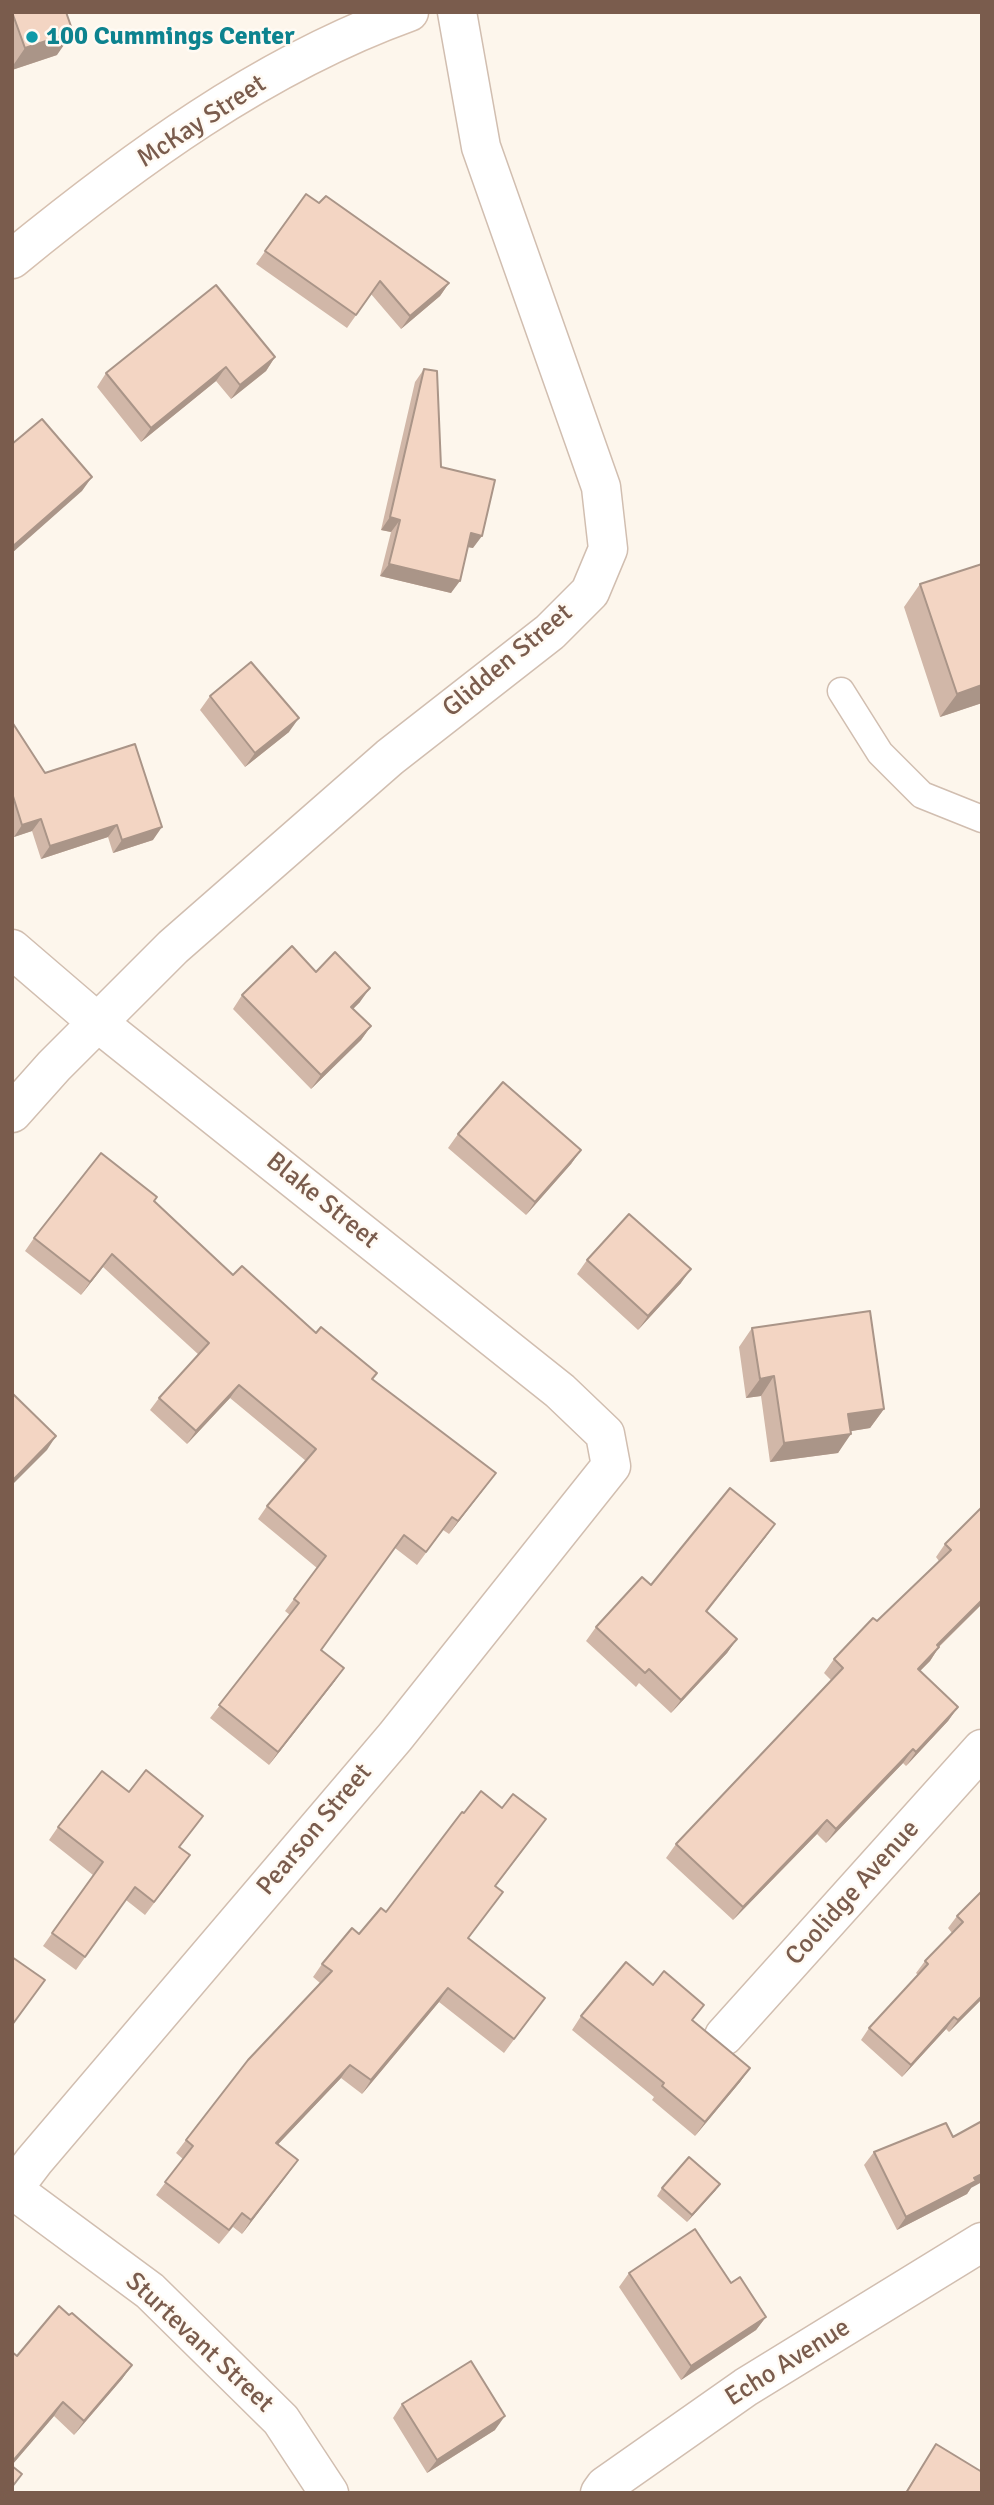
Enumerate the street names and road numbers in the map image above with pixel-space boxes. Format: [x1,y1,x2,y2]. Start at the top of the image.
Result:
street label: McKay Street [132,69,272,175]
street label: Glidden Street [437,598,579,724]
street label: Blake Street [259,1146,385,1256]
street label: Pearson Street [251,1758,379,1902]
street label: Coolidge Avenue [780,1814,926,1972]
street label: Sturtevant Street [118,2266,280,2420]
street label: Echo Avenue [720,2312,856,2414]

